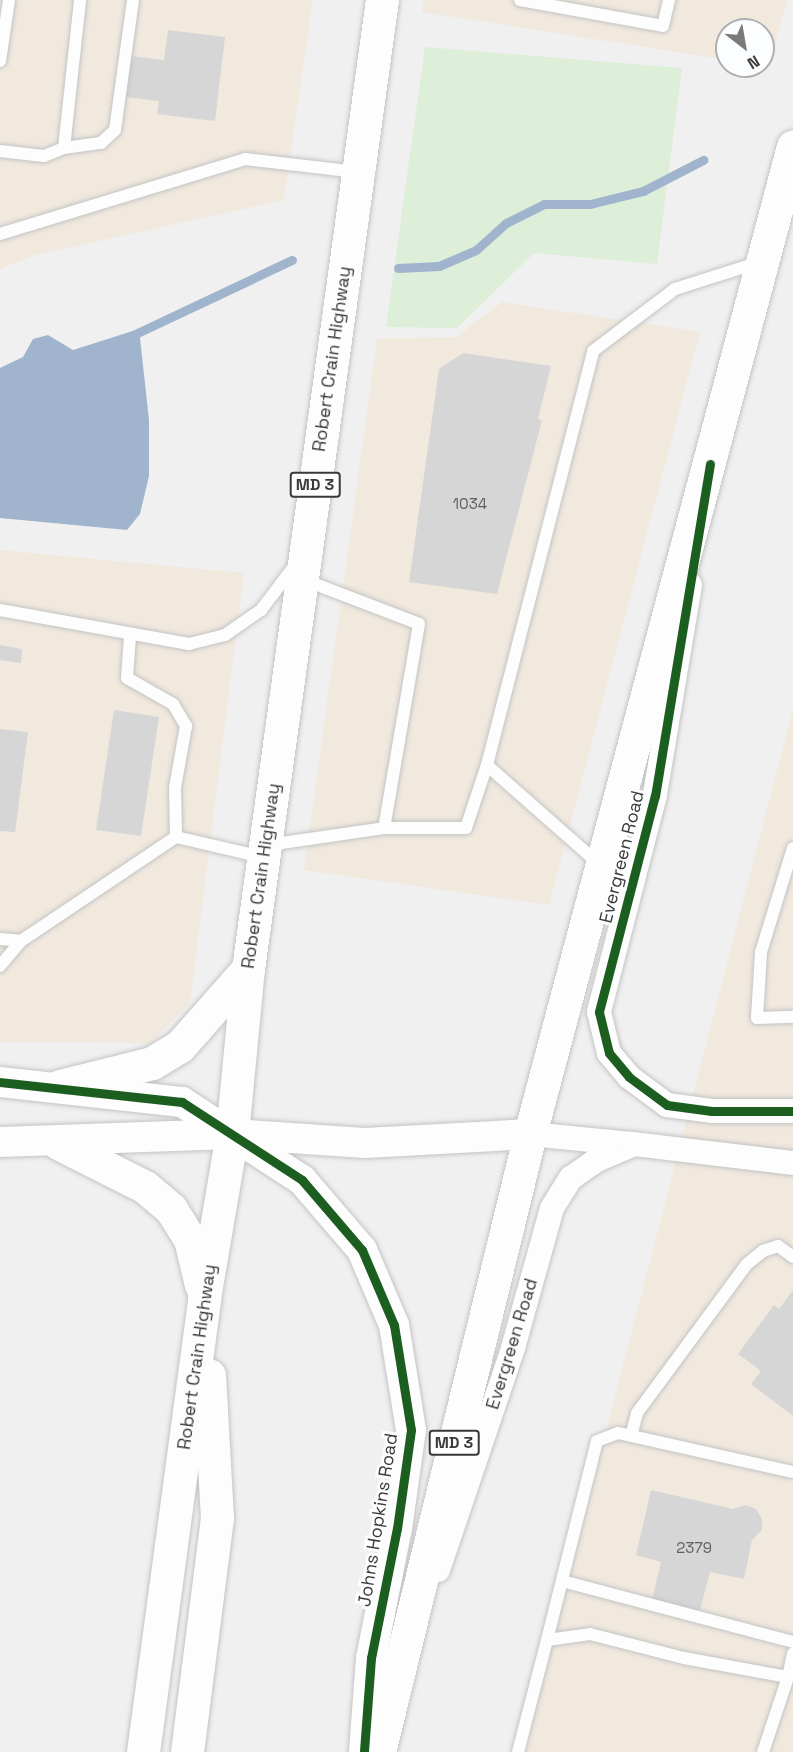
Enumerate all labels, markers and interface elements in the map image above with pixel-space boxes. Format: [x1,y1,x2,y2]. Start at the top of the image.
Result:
north arrow [715,18,775,78]
text: N [743,50,764,74]
street label: Robert Crain Highway [308,265,356,453]
road number: MD 3 [290,472,340,498]
house number: 1034 [453,495,487,513]
street label: Robert Crain Highway [237,782,285,970]
street label: Evergreen Road [595,789,649,925]
street label: Robert Crain Highway [173,1263,221,1451]
street label: Evergreen Road [482,1276,542,1412]
road number: MD 3 [428,1430,480,1456]
street label: Johns Hopkins Road [354,1432,402,1608]
house number: 2379 [676,1539,712,1557]

